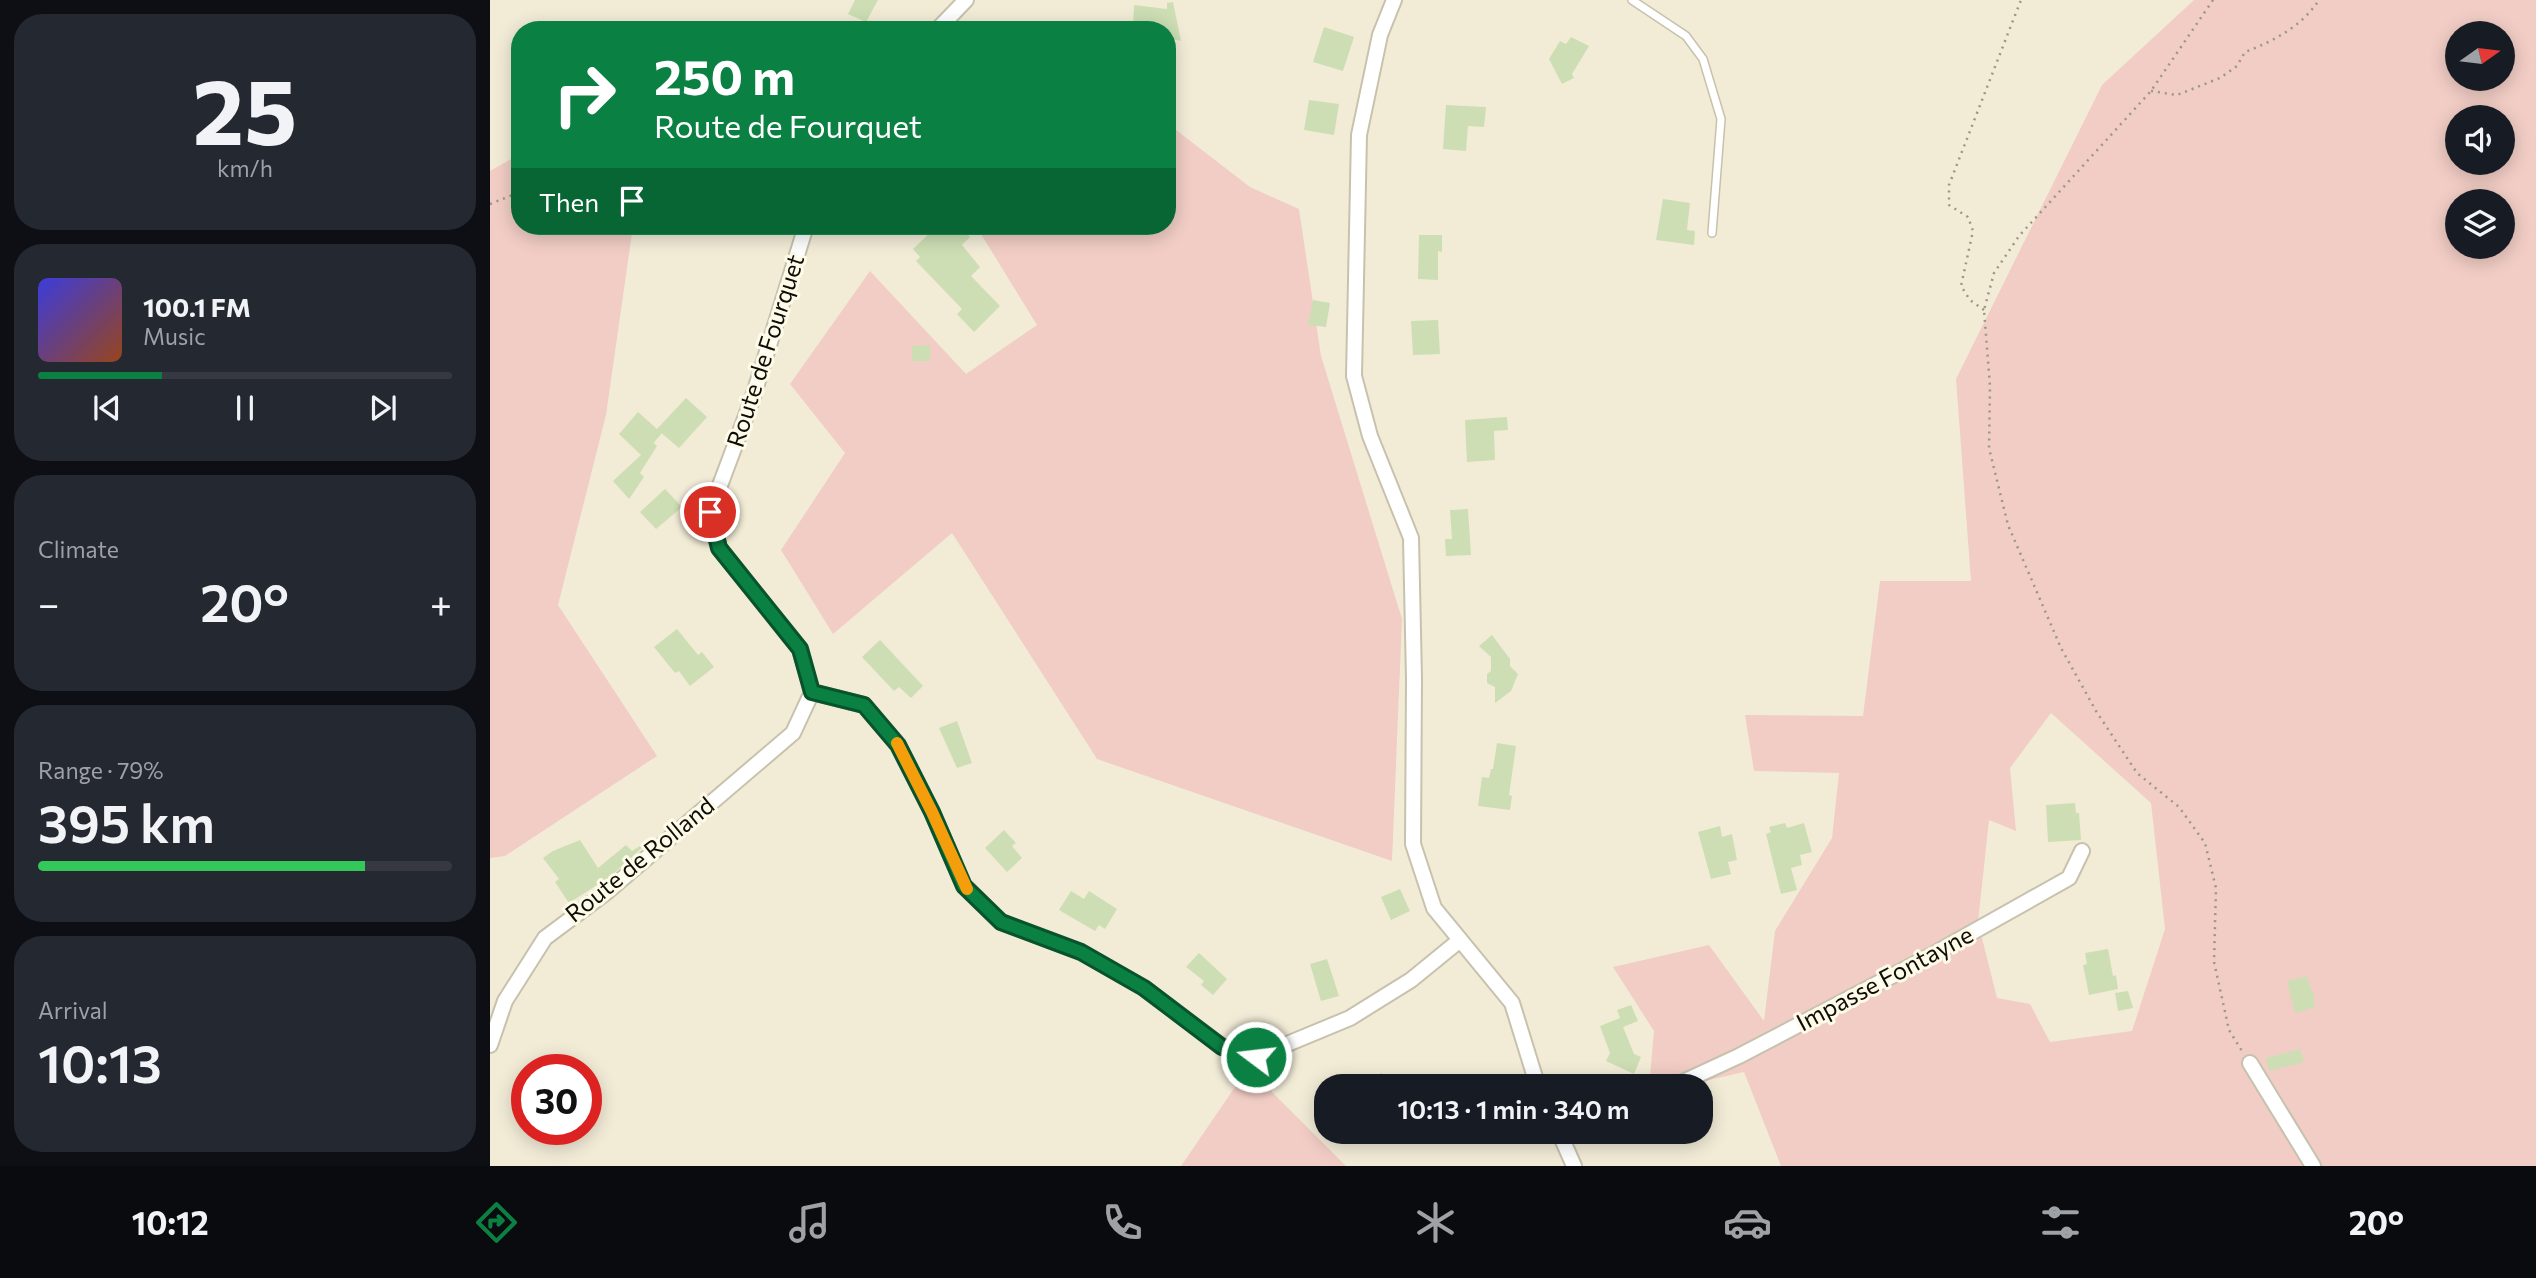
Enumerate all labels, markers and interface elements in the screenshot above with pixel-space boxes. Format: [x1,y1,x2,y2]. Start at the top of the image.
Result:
north arrow [2445,21,2515,91]
map controls [2445,21,2515,259]
text: 250 m [654,45,795,105]
icon: right [539,49,630,140]
text: 25 [193,52,297,164]
text: Route de Fourquet [654,105,922,145]
button: sound [2445,105,2515,175]
text: km/h [217,154,273,182]
icon: arrive [613,182,651,220]
text: Then [539,186,599,217]
button: layers [2445,189,2515,259]
street label: Route de Fourquet [720,250,809,451]
text: 100.1 FM [143,291,251,322]
text: Music [143,322,206,350]
icon: previous [88,389,126,427]
icon: pause [226,389,264,427]
icon: next [364,389,402,427]
pin [680,482,740,542]
icon: arrive [691,493,729,531]
text: Climate [38,535,119,563]
text: 20° [200,569,289,633]
text: − [38,579,60,626]
text: + [430,579,452,626]
text: Range · 79% [38,756,163,784]
text: 395 km [38,790,215,854]
street label: Route de Rolland [559,790,719,928]
street label: Impasse Fontayne [1791,919,1978,1036]
text: Arrival [38,996,108,1024]
position arrow [1219,1020,1293,1094]
text: 10:13 [38,1030,162,1094]
speed limit sign: 30 [511,1054,602,1145]
text: 10:13 · 1 min · 340 m [1397,1093,1630,1124]
icon: directions [472,1198,521,1247]
icon: music [785,1198,834,1247]
icon: phone [1098,1198,1147,1247]
icon: climate [1411,1198,1460,1247]
icon: car [1723,1198,1772,1247]
icon: filters [2036,1198,2085,1247]
text: 10:12 [132,1202,209,1242]
text: 20° [2349,1202,2404,1242]

